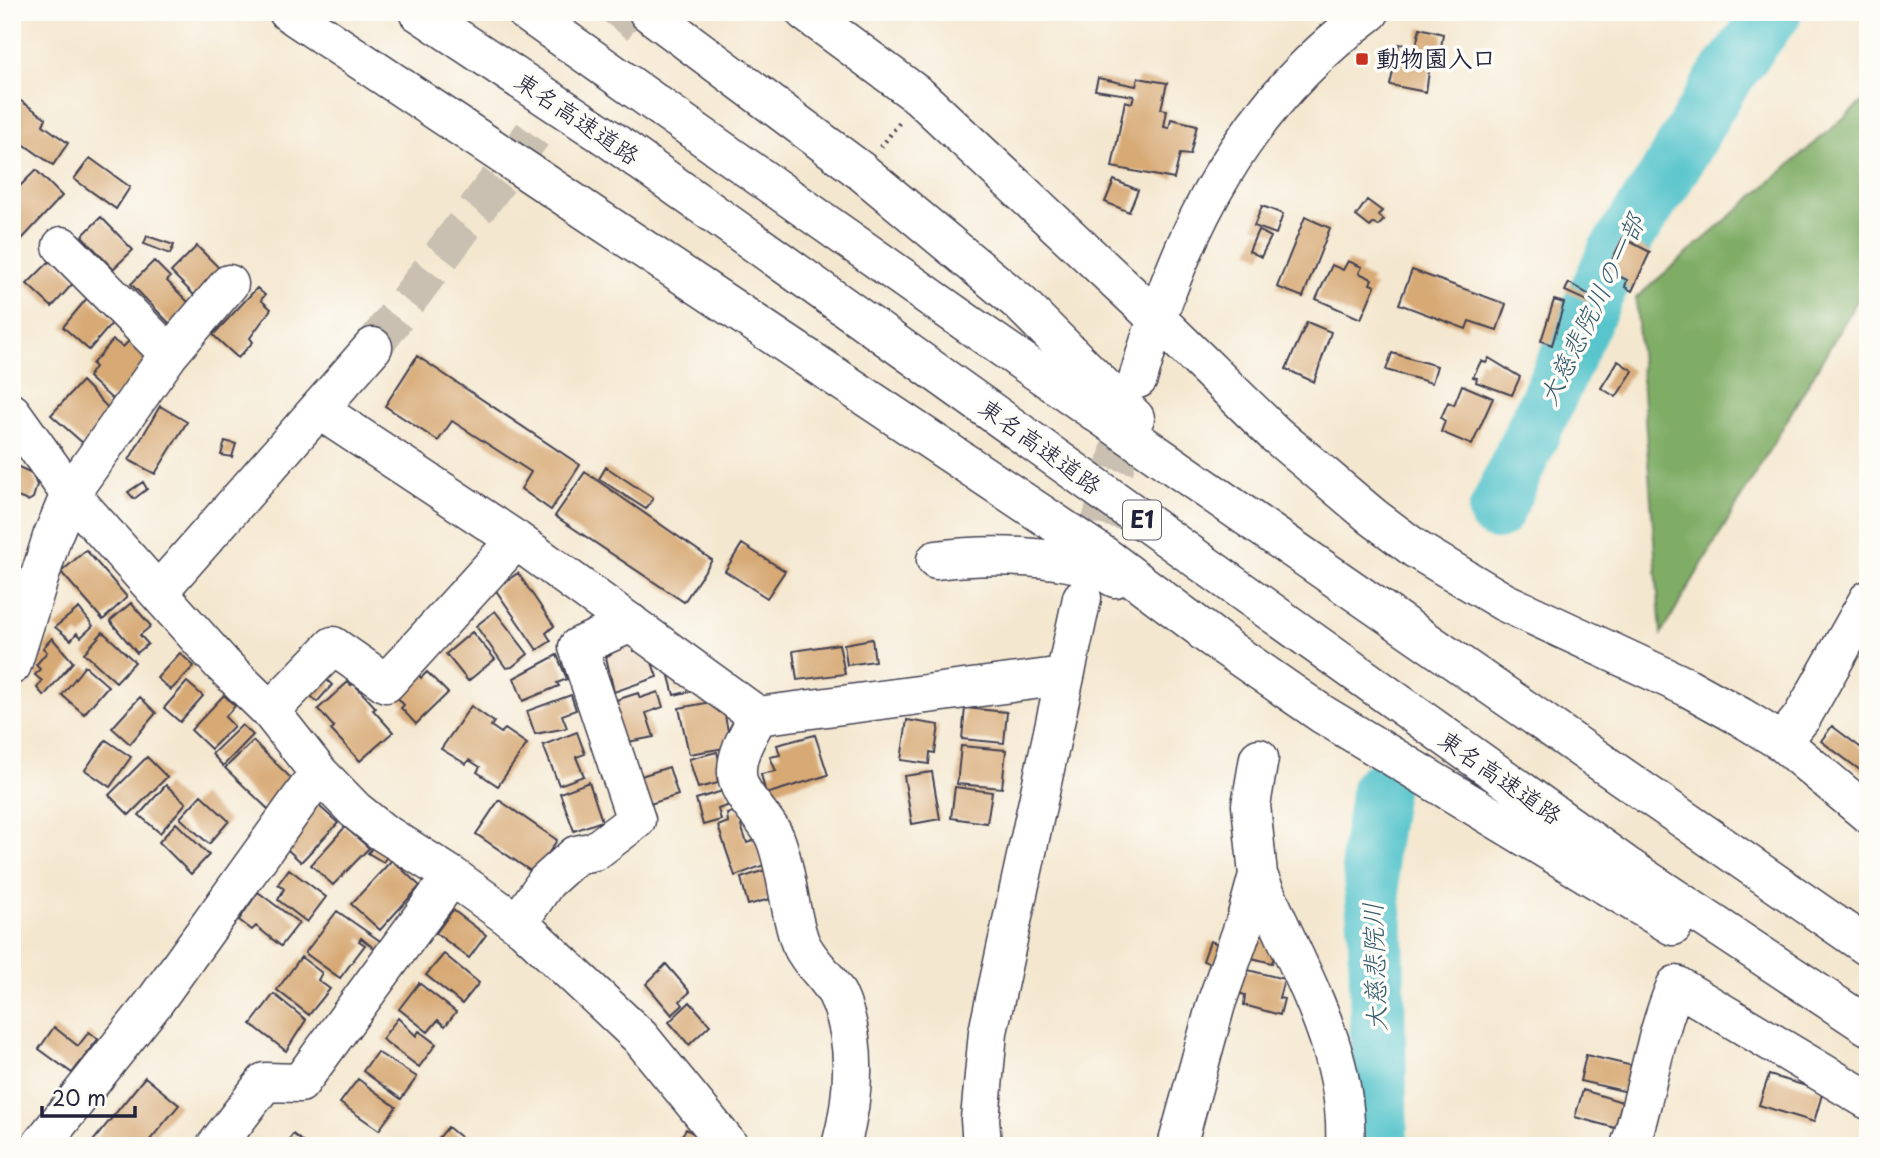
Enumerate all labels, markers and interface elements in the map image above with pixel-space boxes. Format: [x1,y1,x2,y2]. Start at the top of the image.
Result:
place label: 動物園入口 [1376,39,1496,75]
marker: 動物園入口 [1354,51,1370,67]
street label: 東名高速道路 [508,62,648,173]
water label: 大慈悲院川の一部 [1528,205,1655,411]
street label: 東名高速道路 [972,388,1110,502]
road number: E1 [1123,500,1161,540]
street label: 東名高速道路 [1432,720,1570,832]
water label: 大慈悲院川 [1352,901,1395,1033]
scale bar [42,1074,135,1118]
text: 20 m [52,1081,106,1113]

